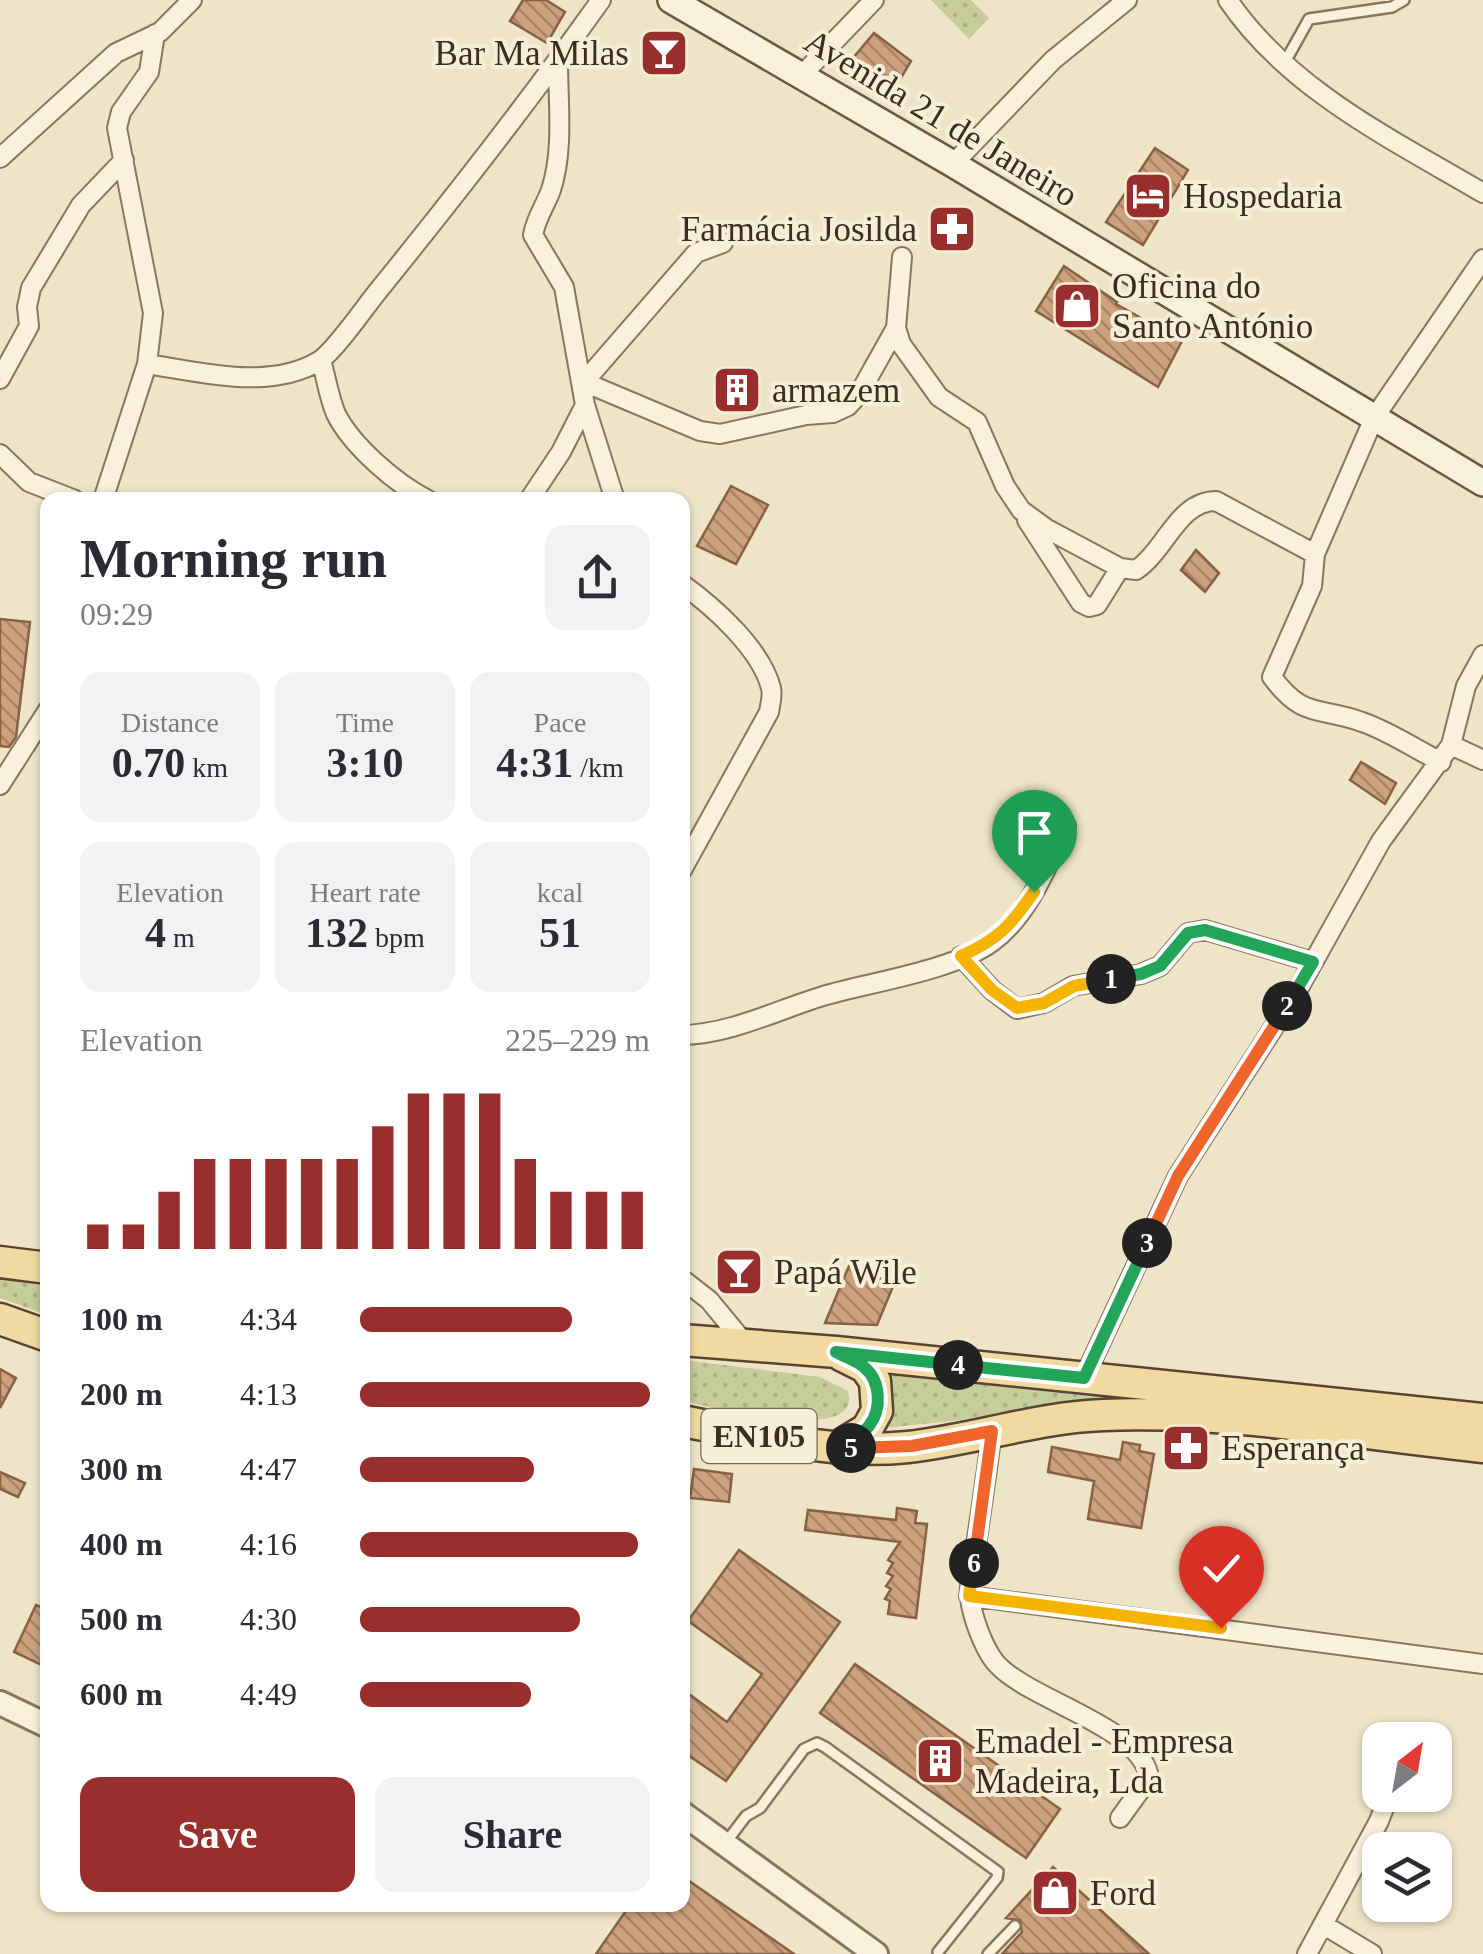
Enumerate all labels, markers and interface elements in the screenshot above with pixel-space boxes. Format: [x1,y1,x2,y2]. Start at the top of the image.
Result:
street label: Avenida 21 de Janeiro [798,21,1084,215]
bar icon: Bar Ma Milas [638,27,690,79]
place label: Bar Ma Milas [435,34,629,73]
hotel icon: Hospedaria [1122,170,1174,222]
place label: Hospedaria [1183,177,1343,216]
pharmacy icon: Farmácia Josilda [926,203,978,255]
place label: Farmácia Josilda [681,210,917,249]
place label: Oficina do Santo António [1112,267,1313,346]
shop icon: Oficina do Santo António [1051,280,1103,332]
building icon: armazem [711,364,763,416]
place label: armazem [772,371,900,410]
button: share [545,525,650,630]
text: Morning run [80,528,387,589]
text: 09:29 [80,596,153,632]
text: Distance [121,707,219,738]
text: Time [336,707,394,738]
text: Pace [534,707,586,738]
text: 0.70 [112,740,185,786]
text: 3:10 [327,740,404,786]
text: 4:31 [496,740,573,786]
text: km [185,752,228,783]
text: /km [573,752,624,783]
pin [992,790,1077,893]
icon: arrive [1007,805,1062,860]
text: Elevation [116,877,224,908]
text: Heart rate [309,877,421,908]
text: kcal [537,877,583,908]
text: 4 [145,910,166,956]
text: 132 [305,910,368,956]
text: 51 [539,910,581,956]
text: m [166,922,195,953]
text: bpm [368,922,425,953]
pin: 1 [1086,954,1136,1004]
text: 1 [1104,963,1118,994]
pin: 2 [1262,981,1312,1031]
text: 2 [1280,990,1294,1021]
text: Elevation [80,1022,203,1058]
text: 225–229 m [505,1022,650,1058]
pin: 3 [1122,1218,1172,1268]
text: 3 [1140,1227,1154,1258]
bar icon: Papá Wile [713,1246,765,1298]
place label: Papá Wile [774,1253,917,1292]
text: 100 m [80,1301,163,1337]
text: 4:34 [240,1301,297,1337]
pin: 4 [933,1340,983,1390]
text: 4 [951,1349,965,1380]
text: 200 m [80,1376,163,1412]
text: 4:13 [240,1376,297,1412]
road number: EN105 [702,1409,816,1463]
pharmacy icon: Esperança [1160,1422,1212,1474]
pin: 5 [826,1423,876,1473]
place label: Esperança [1221,1429,1365,1468]
text: 5 [844,1432,858,1463]
text: 300 m [80,1451,163,1487]
text: 4:47 [240,1451,297,1487]
text: 400 m [80,1526,163,1562]
text: 4:16 [240,1526,297,1562]
pin [1179,1526,1264,1629]
pin: 6 [949,1538,999,1588]
icon: check [1194,1541,1249,1596]
text: 6 [967,1547,981,1578]
text: 500 m [80,1601,163,1637]
text: 4:30 [240,1601,297,1637]
text: 600 m [80,1676,163,1712]
text: 4:49 [240,1676,297,1712]
place label: Emadel - Empresa Madeira, Lda [975,1722,1234,1801]
north arrow [1362,1722,1452,1812]
map controls [1362,1722,1452,1922]
building icon: Emadel - Empresa Madeira, Lda [914,1735,966,1787]
button: Save [80,1777,355,1892]
button: Share [375,1777,650,1892]
button: layers [1362,1832,1452,1922]
shop icon: Ford [1029,1867,1081,1919]
place label: Ford [1090,1874,1157,1913]

